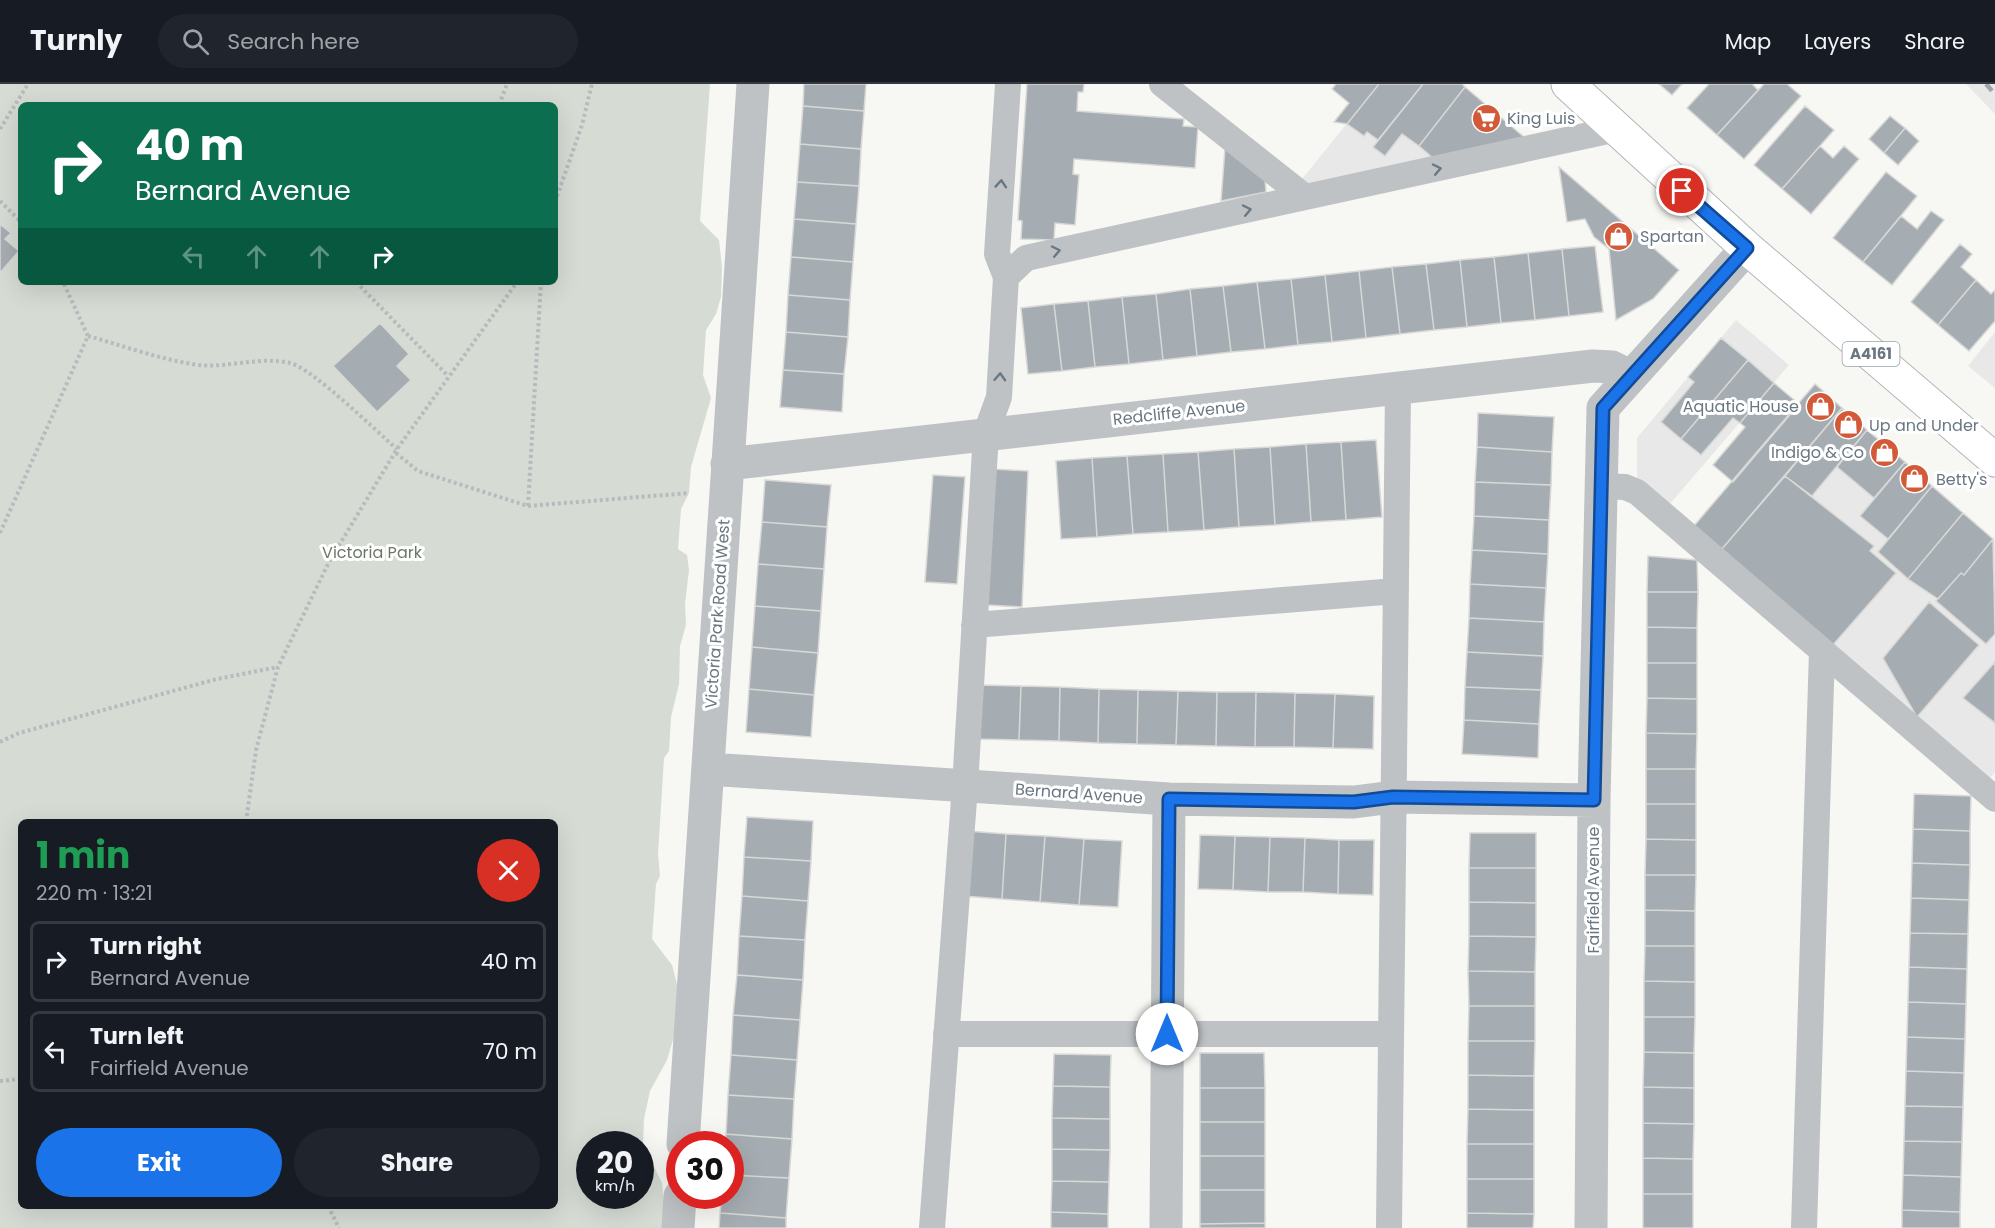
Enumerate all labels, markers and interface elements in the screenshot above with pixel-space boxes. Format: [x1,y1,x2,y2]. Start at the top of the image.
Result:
search box [158,14,578,68]
text: Turnly [30,21,122,60]
icon: search [179,25,212,58]
text: Search here [227,26,360,57]
text: Map [1725,27,1771,56]
text: Layers [1804,27,1871,56]
text: Share [1904,27,1965,56]
supermarket icon: King Luis [1470,102,1502,134]
place label: King Luis [1507,107,1575,130]
text: 40 m [135,116,244,175]
icon: right [36,126,114,204]
one-way arrow [1432,163,1442,176]
pin [1656,165,1707,216]
text: Bernard Avenue [135,172,351,209]
icon: arrive [1665,174,1698,207]
one-way arrow [995,179,1008,188]
one-way arrow [1241,204,1251,217]
shop icon: Spartan [1603,220,1635,252]
place label: Spartan [1640,225,1704,248]
icon: left [177,240,210,273]
icon: ahead [240,240,273,273]
icon: ahead [303,240,336,273]
icon: right [366,240,399,273]
one-way arrow [1051,246,1061,259]
road number: A4161 [1842,342,1900,366]
one-way arrow [993,372,1006,381]
shop icon: Aquatic House [1804,390,1836,422]
street label: Redcliffe Avenue [1112,394,1246,431]
place label: Aquatic House [1683,395,1799,418]
shop icon: Up and Under [1832,409,1864,441]
place label: Up and Under [1869,414,1979,437]
shop icon: Indigo & Co [1869,436,1901,468]
place label: Indigo & Co [1771,441,1864,464]
shop icon: Betty's [1899,463,1931,495]
place label: Betty's [1936,468,1987,491]
street label: Victoria Park Road West [699,518,736,709]
park label: Victoria Park [322,541,423,564]
street label: Bernard Avenue [1014,778,1144,809]
street label: Fairfield Avenue [1582,826,1605,954]
text: 1 min [36,830,130,881]
button: close [477,839,540,902]
text: 220 m · 13:21 [36,879,153,907]
text: Turn right [90,931,201,962]
icon: right [39,945,72,978]
text: 40 m [481,946,537,977]
text: Bernard Avenue [90,964,250,992]
position arrow [1135,1002,1199,1066]
text: Turn left [90,1021,184,1052]
icon: left [39,1035,72,1068]
text: 70 m [483,1036,537,1067]
text: Fairfield Avenue [90,1054,249,1082]
button: Exit [36,1128,282,1197]
button: Share [294,1128,540,1197]
speed limit sign: 30 [666,1131,744,1209]
text: 20 [597,1141,633,1184]
text: km/h [595,1175,635,1196]

